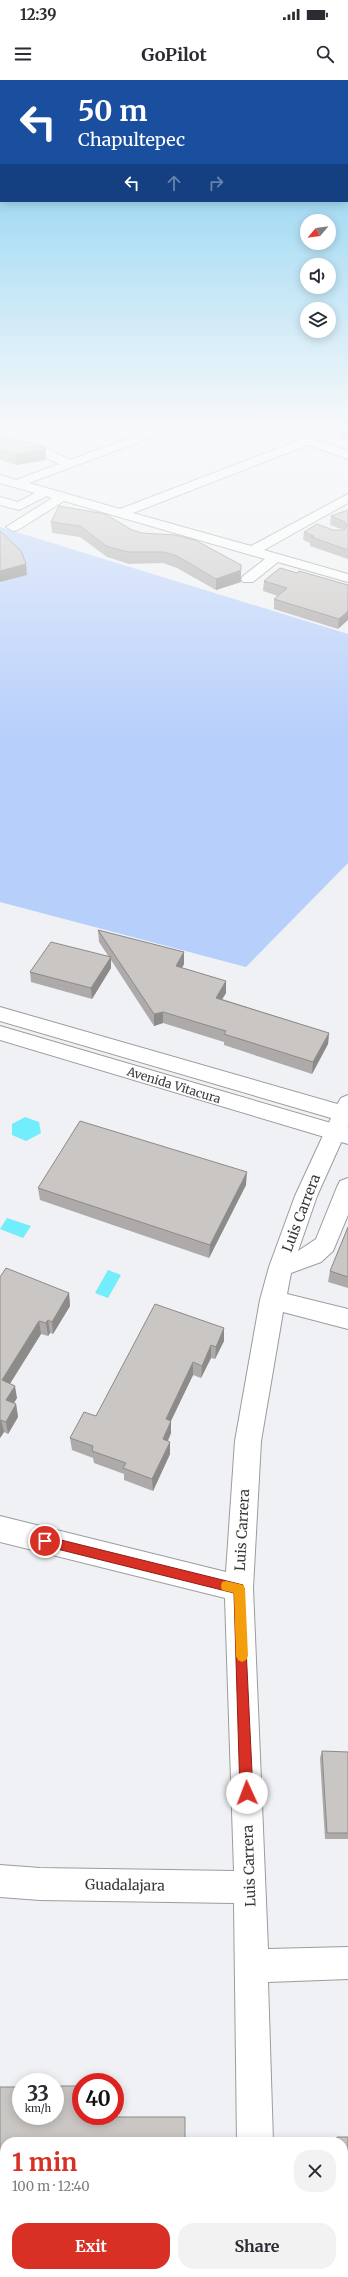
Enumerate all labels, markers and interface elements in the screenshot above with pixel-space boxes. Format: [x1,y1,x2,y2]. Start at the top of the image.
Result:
text: 12:39 [20,5,56,24]
icon: menu [12,43,34,65]
text: GoPilot [141,43,207,66]
icon: search [314,43,336,65]
text: 50 m [78,93,147,129]
icon: left [12,96,64,148]
text: Chapultepec [78,128,185,151]
icon: left [121,172,143,194]
icon: ahead [163,172,185,194]
icon: right [205,172,227,194]
north arrow [300,214,336,250]
map controls [300,214,336,338]
button: sound [300,258,336,294]
button: layers [300,302,336,338]
street label: Avenida Vitacura [124,1063,223,1107]
street label: Luis Carrera [278,1171,324,1254]
street label: Luis Carrera [231,1488,253,1571]
pin [28,1524,62,1558]
icon: arrive [34,1530,56,1552]
position arrow [226,1772,268,1814]
street label: Luis Carrera [239,1824,259,1907]
street label: Guadalajara [85,1875,165,1895]
speed limit sign: 40 [72,2073,124,2125]
text: 33 [27,2081,49,2106]
text: km/h [25,2102,51,2115]
text: 1 min [12,2147,77,2178]
button: close [294,2150,336,2192]
text: 100 m · 12:40 [12,2178,90,2195]
button: Exit [12,2223,170,2269]
button: Share [178,2223,336,2269]

